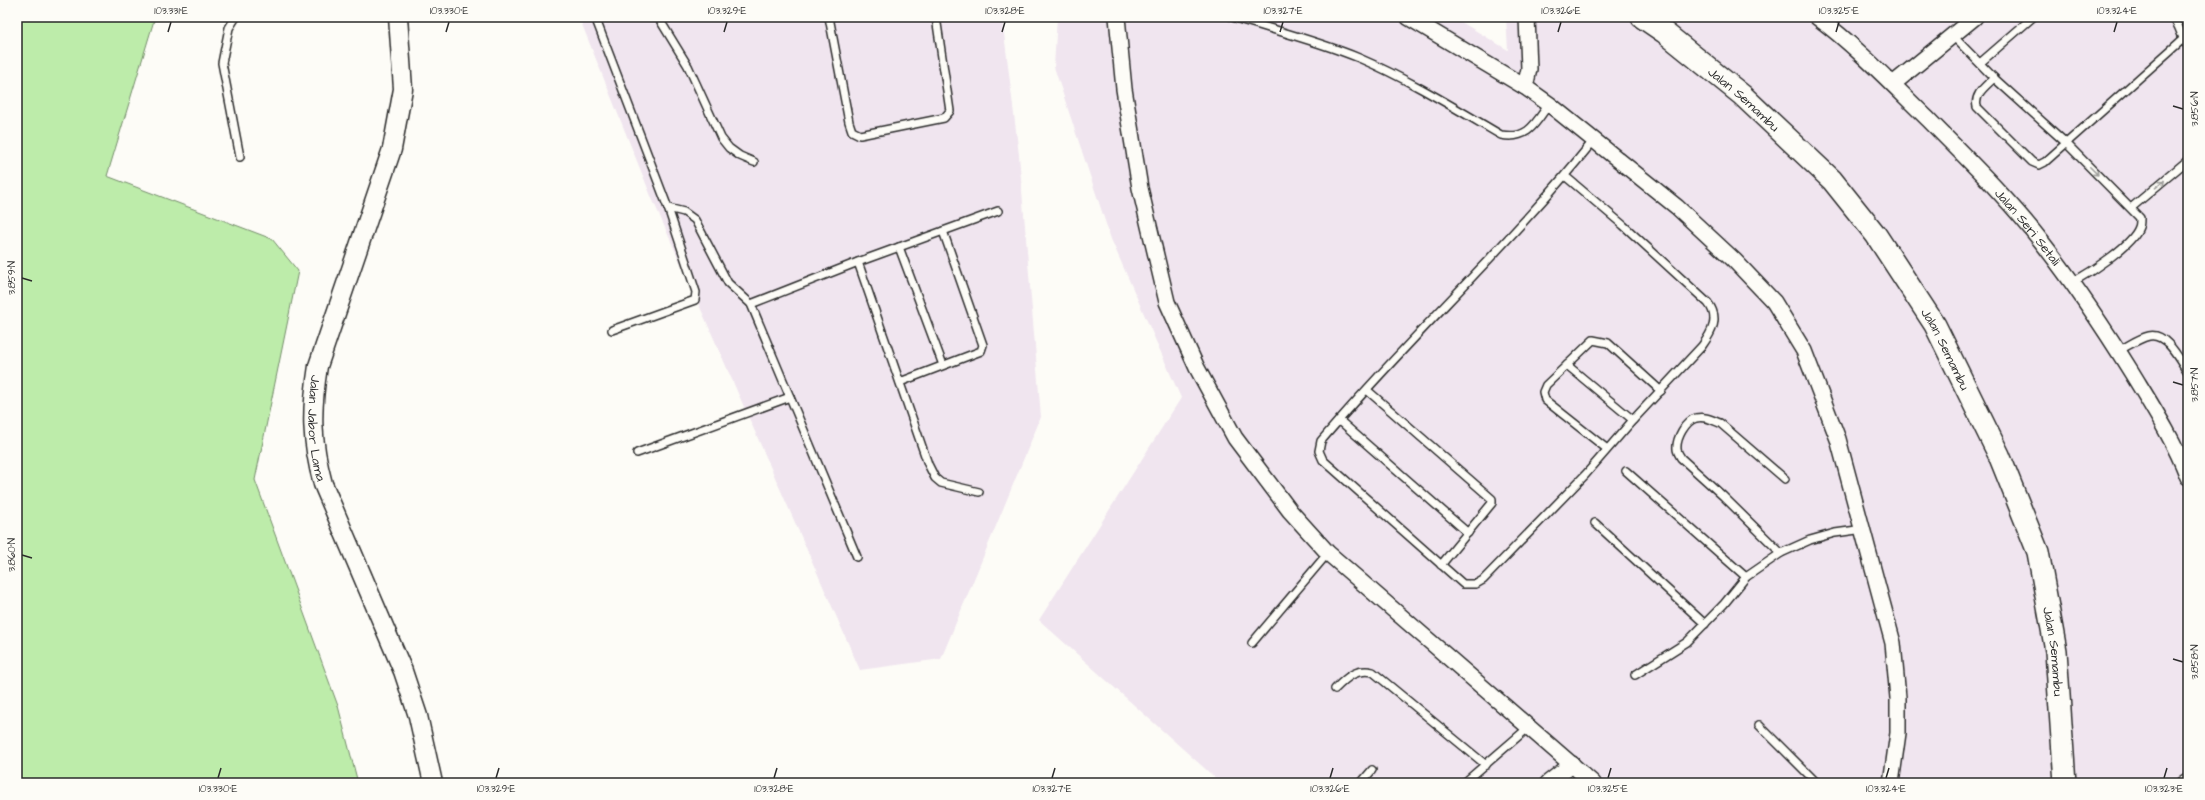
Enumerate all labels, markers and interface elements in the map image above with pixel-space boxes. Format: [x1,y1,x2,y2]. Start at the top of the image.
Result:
text: 103.331°E [154,4,188,18]
text: 103.330°E [430,4,468,18]
text: 103.329°E [708,4,746,18]
text: 103.328°E [985,4,1025,18]
text: 103.327°E [1263,4,1303,18]
text: 103.326°E [1541,4,1581,18]
text: 103.325°E [1819,4,1859,18]
text: 103.324°E [2097,4,2137,18]
street label: Jalan Semambu [1704,63,1784,136]
text: 3.856°N [2188,92,2202,126]
one-way arrow [2089,166,2099,176]
one-way arrow [2155,179,2165,188]
street label: Jalan Seri Setali [1990,185,2065,269]
text: 3.859°N [5,261,19,295]
street label: Jalan Semambu [1916,305,1974,394]
text: 3.857°N [2188,368,2202,402]
street label: Jalan Jabor Lama [303,374,330,484]
text: 3.860°N [5,538,19,572]
street label: Jalan Semambu [2038,605,2067,697]
text: 3.858°N [2188,644,2202,680]
text: 103.330°E [199,782,237,796]
text: 103.329°E [477,782,515,796]
text: 103.328°E [754,782,794,796]
text: 103.327°E [1032,782,1072,796]
text: 103.326°E [1310,782,1350,796]
text: 103.325°E [1588,782,1628,796]
text: 103.324°E [1866,782,1906,796]
text: 103.323°E [2145,782,2183,796]

